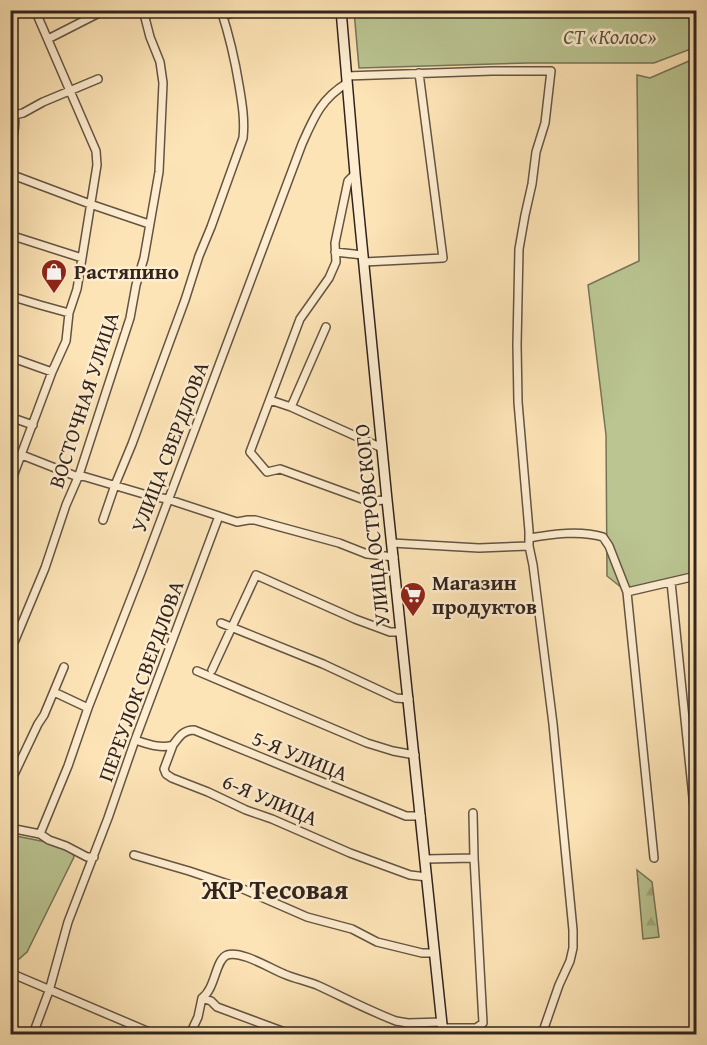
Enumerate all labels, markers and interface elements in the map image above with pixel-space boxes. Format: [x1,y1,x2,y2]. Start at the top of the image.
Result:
park label: СТ «Колос» [563,21,657,52]
place label: Растяпино [74,256,179,287]
shop icon: Растяпино [39,257,69,295]
street label: ВОСТОЧНАЯ УЛИЦА [40,308,127,492]
street label: УЛИЦА СВЕРДЛОВА [123,357,216,537]
street label: УЛИЦА ОСТРОВСКОГО [345,422,398,628]
place label: Магазин продуктов [432,567,537,622]
street label: ПЕРЕУЛОК СВЕРДЛОВА [90,576,191,786]
supermarket icon: Магазин продуктов [398,580,428,618]
street label: 5-Я УЛИЦА [248,722,353,789]
street label: 6-Я УЛИЦА [218,766,323,834]
district label: ЖР Тесовая [201,869,348,909]

